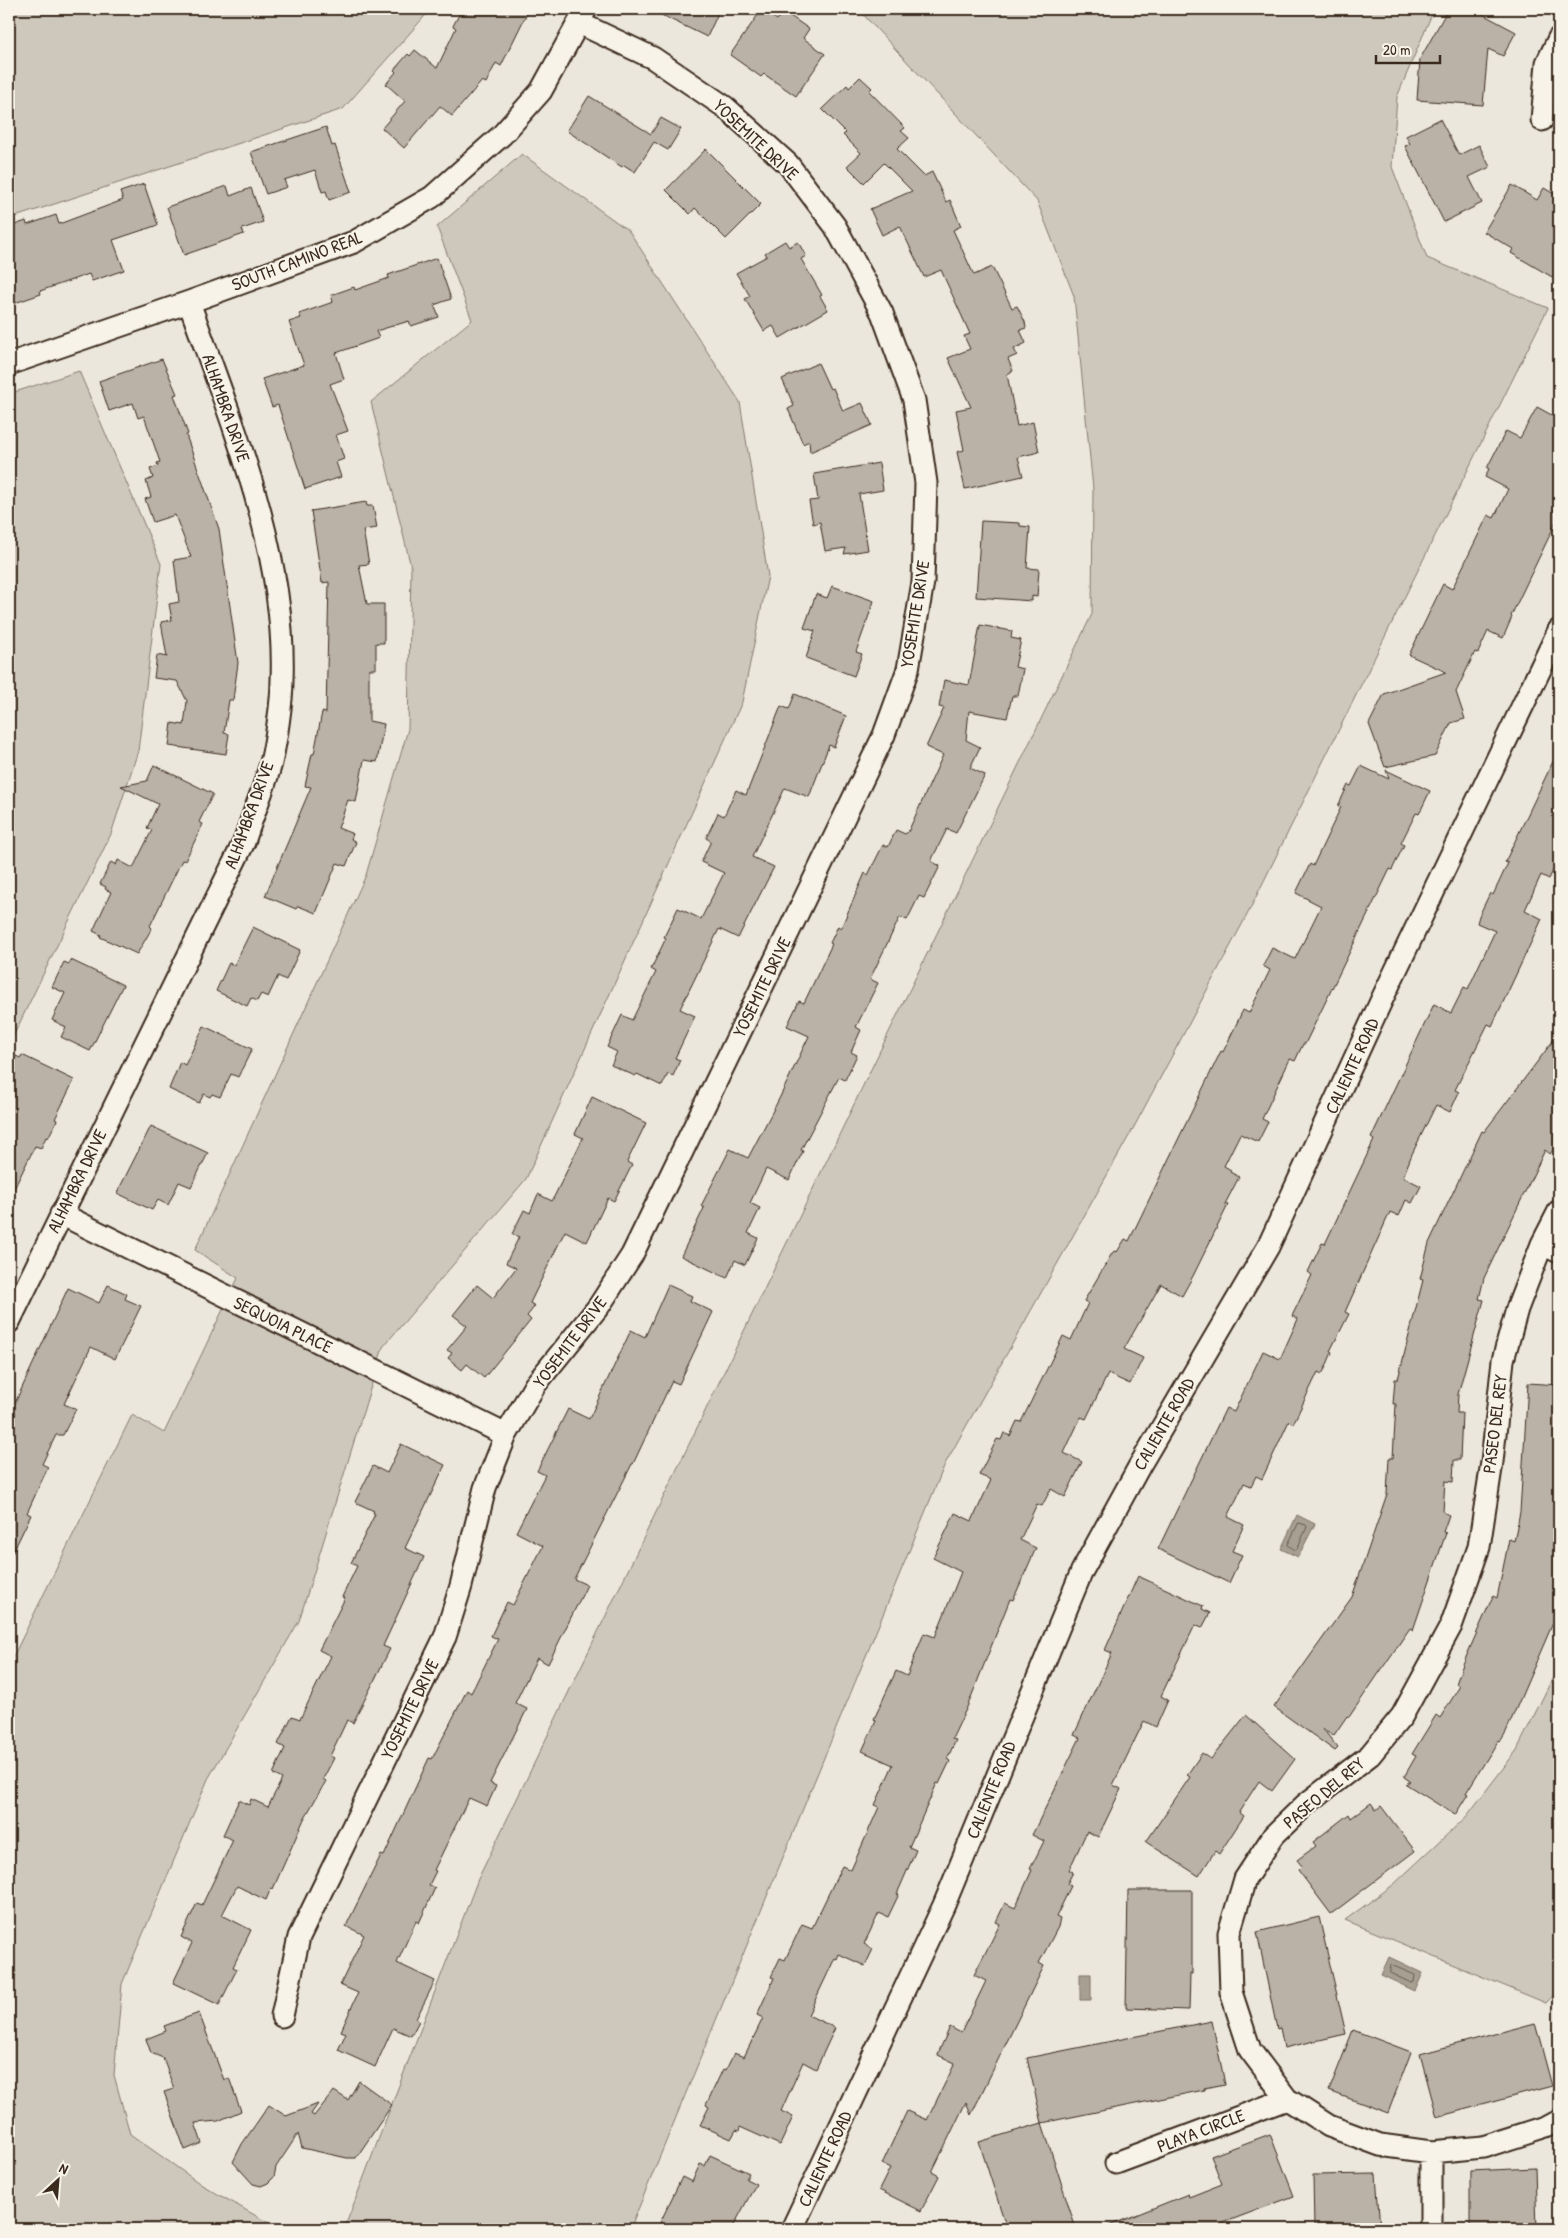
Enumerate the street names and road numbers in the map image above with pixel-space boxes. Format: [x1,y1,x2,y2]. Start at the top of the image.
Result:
street label: YOSEMITE DRIVE [708,93,805,186]
street label: SOUTH CAMINO REAL [228,224,366,297]
street label: ALHAMBRA DRIVE [196,351,257,465]
street label: YOSEMITE DRIVE [894,558,935,670]
street label: ALHAMBRA DRIVE [218,758,280,872]
street label: YOSEMITE DRIVE [726,932,797,1041]
street label: CALIENTE ROAD [1318,1013,1385,1118]
street label: ALHAMBRA DRIVE [41,1125,112,1237]
street label: SEQUOIA PLACE [230,1290,337,1359]
street label: YOSEMITE DRIVE [527,1291,612,1393]
street label: CALIENTE ROAD [1127,1372,1200,1475]
street label: PASEO DEL REY [1476,1373,1513,1475]
street label: YOSEMITE DRIVE [374,1654,445,1763]
street label: CALIENTE ROAD [960,1737,1022,1842]
street label: PASEO DEL REY [1278,1751,1370,1834]
street label: PLAYA CIRCLE [1153,2102,1248,2159]
street label: CALIENTE ROAD [791,2106,858,2211]

